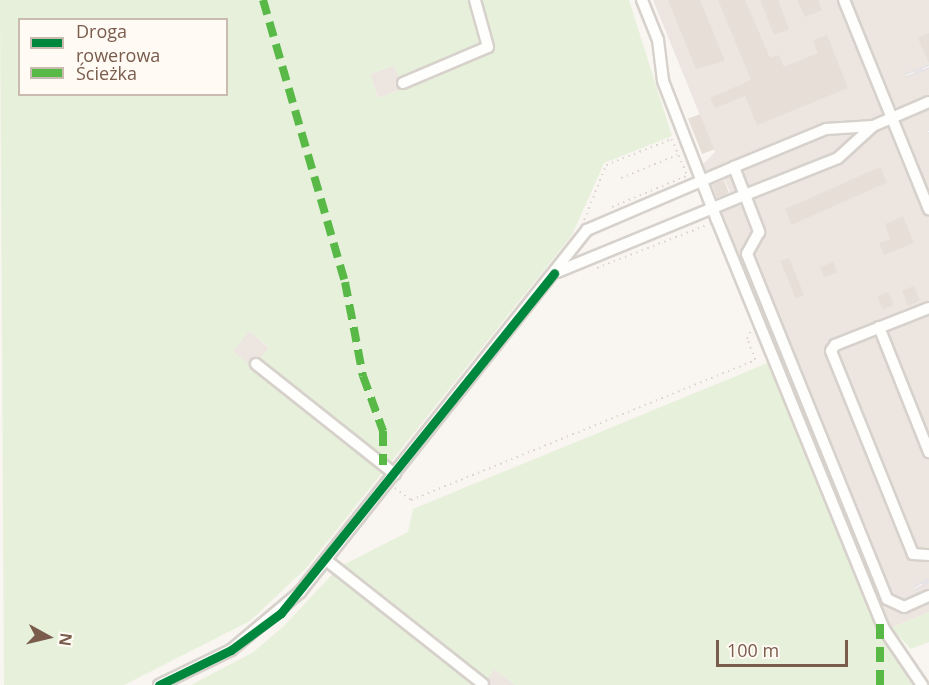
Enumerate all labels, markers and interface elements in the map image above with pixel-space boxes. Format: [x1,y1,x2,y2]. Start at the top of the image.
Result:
legend [18,18,228,96]
text: Droga rowerowa [76,19,160,67]
text: Ścieżka [76,61,137,85]
north arrow [18,607,78,667]
scale bar [719,628,851,666]
text: N [54,632,78,647]
text: 100 m [727,638,779,662]

